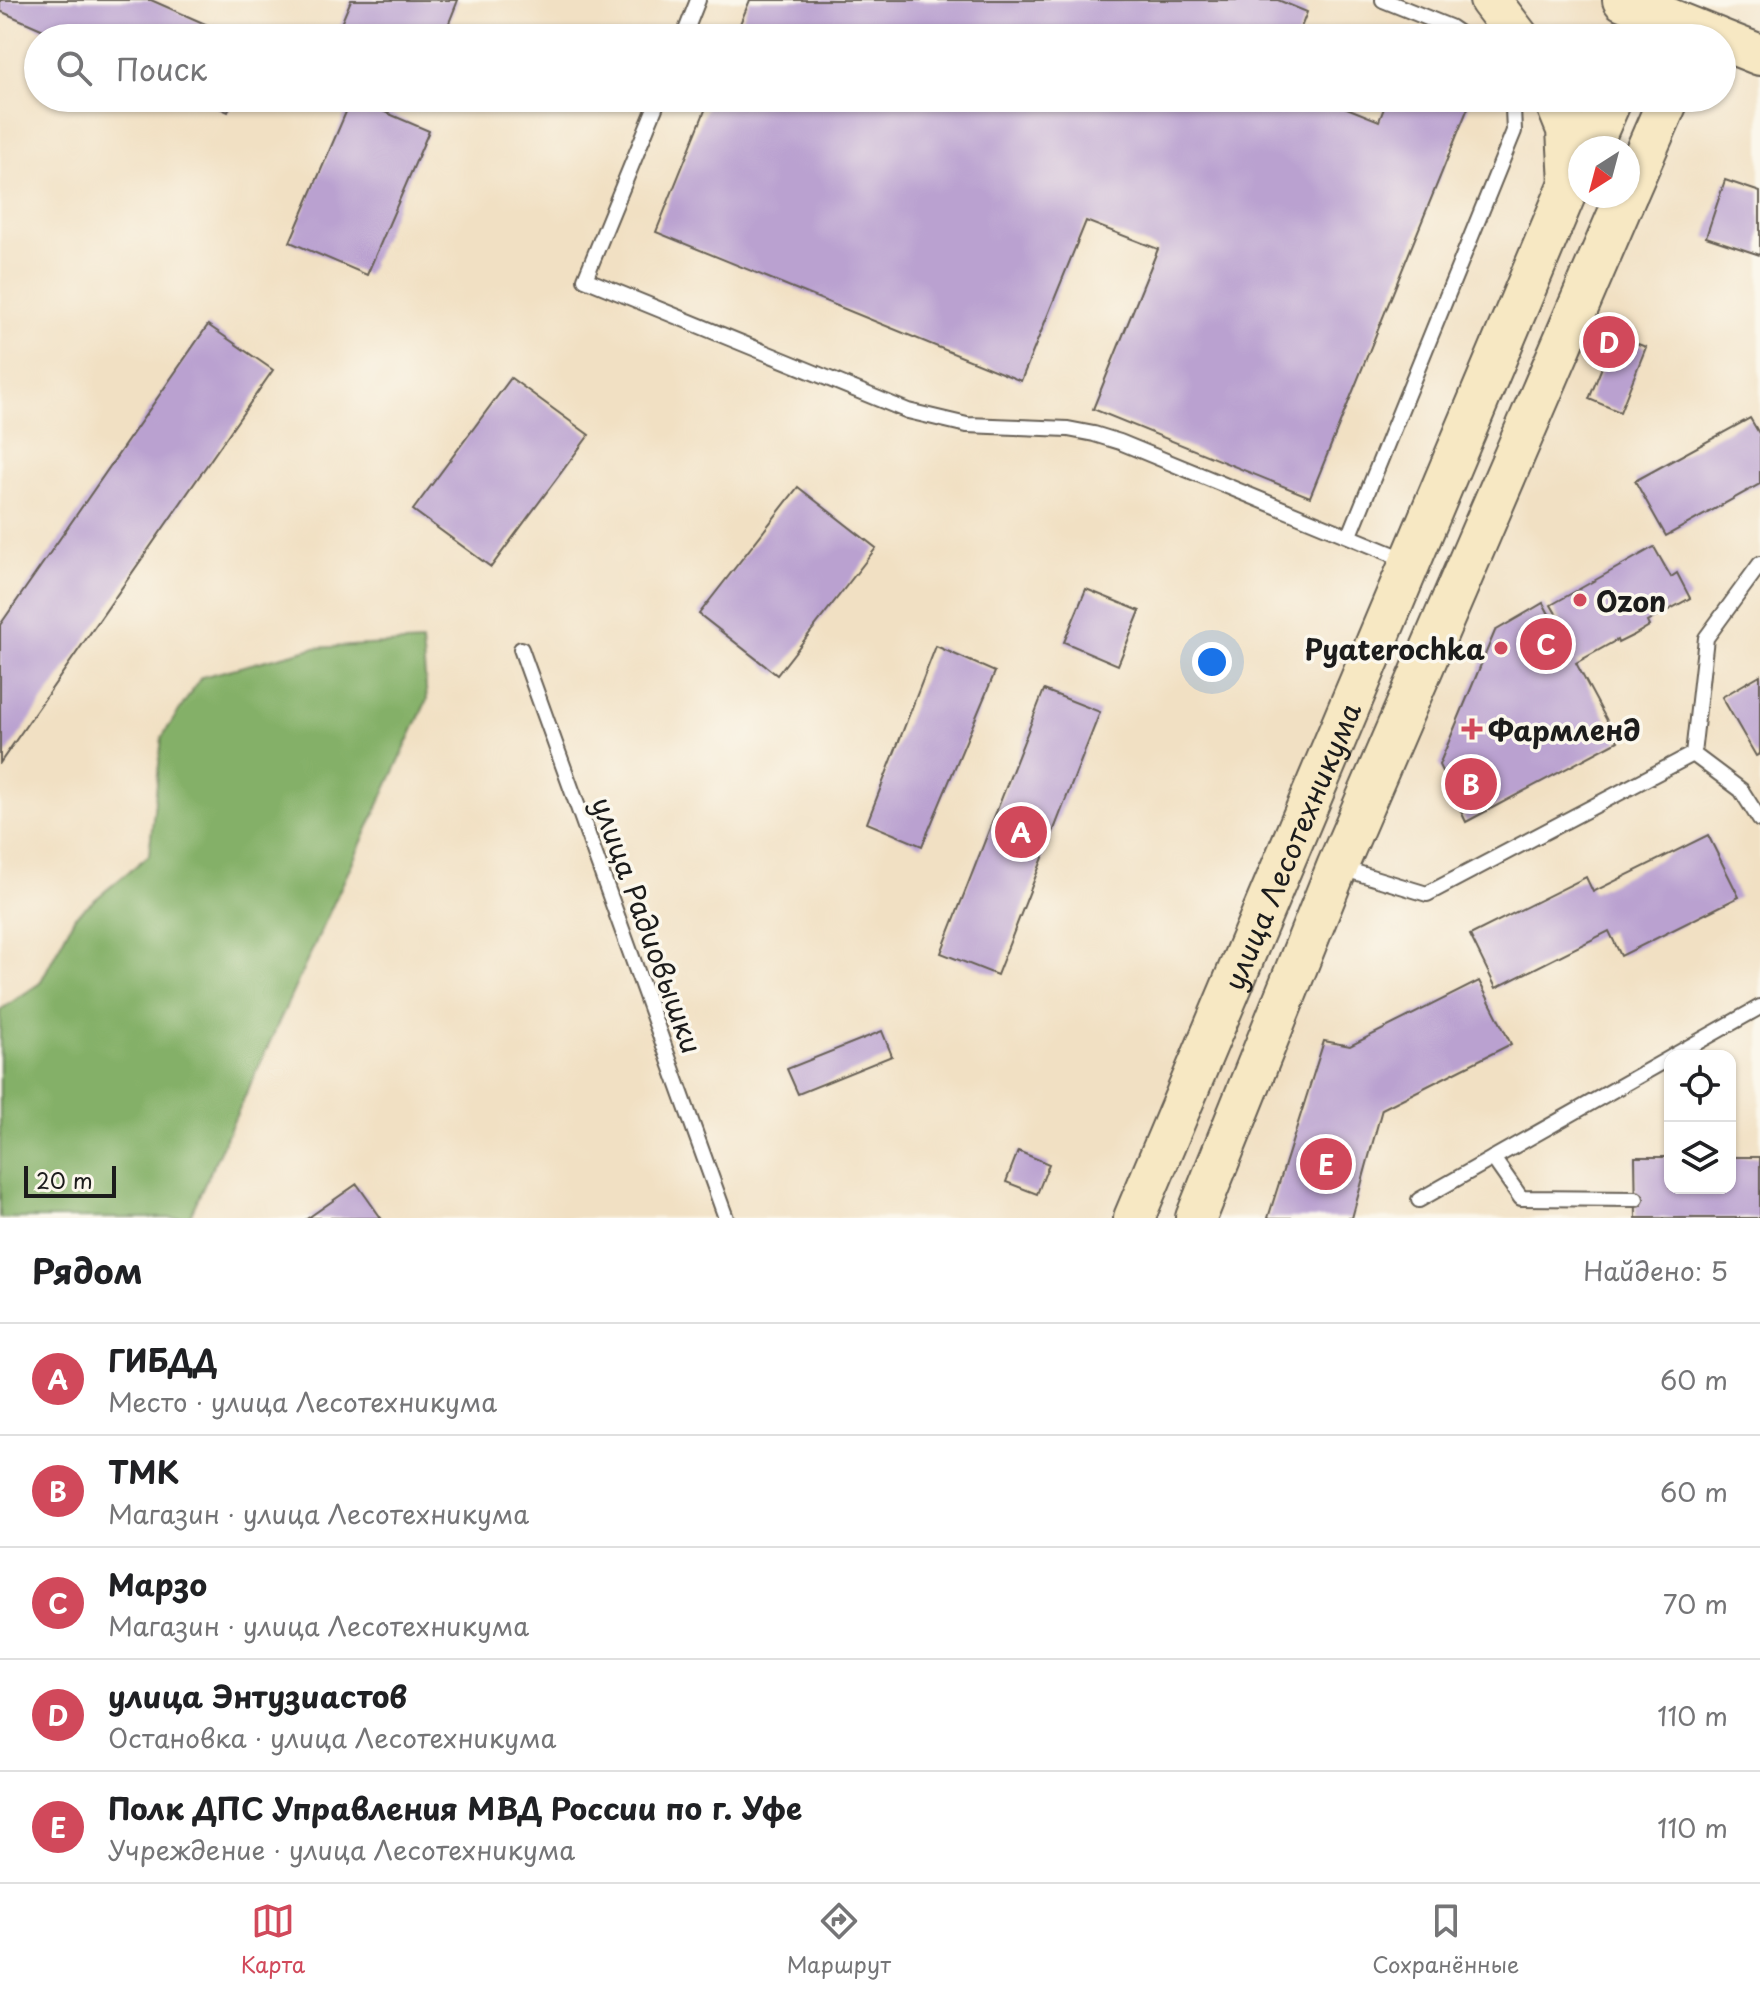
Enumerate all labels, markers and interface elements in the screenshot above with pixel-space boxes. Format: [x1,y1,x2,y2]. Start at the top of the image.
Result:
search box [24,24,1736,112]
icon: search [52,46,96,90]
text: Поиск [116,46,207,91]
north arrow [1568,136,1640,208]
pin: D [1583,312,1635,372]
place label: Ozon [1596,579,1666,622]
marker: Ozon [1571,591,1589,609]
pin: C [1520,614,1572,674]
place label: Pyaterochka [1304,627,1485,670]
marker: Pyaterochka [1492,639,1510,657]
your location [1192,642,1232,682]
street label: улица Лесотехникума [1211,694,1371,996]
place label: Фармленд [1488,708,1640,751]
marker: Фармленд [1463,720,1481,738]
pin: B [1445,754,1497,814]
street label: улица Радиовышки [582,791,714,1059]
pin: A [995,802,1047,862]
map controls [1664,1050,1736,1194]
button: locate [1664,1050,1736,1122]
button: layers [1664,1122,1736,1194]
pin: E [1300,1134,1352,1194]
scale bar [24,1162,116,1198]
text: 20 m [36,1163,93,1196]
text: Рядом [32,1244,143,1296]
text: Найдено: 5 [1583,1251,1728,1290]
text: ГИБДД [108,1337,217,1382]
text: A [48,1360,68,1399]
text: 60 m [1660,1360,1728,1399]
text: Место · улица Лесотехникума [108,1382,497,1421]
text: ТМК [108,1449,179,1494]
text: B [49,1472,67,1511]
text: 60 m [1660,1472,1728,1511]
text: Магазин · улица Лесотехникума [108,1494,529,1533]
text: Марзо [108,1561,207,1606]
text: C [48,1584,68,1623]
text: 70 m [1663,1584,1728,1623]
text: Магазин · улица Лесотехникума [108,1606,529,1645]
text: улица Энтузиастов [108,1673,407,1718]
text: D [48,1696,68,1735]
text: 110 m [1657,1696,1728,1735]
text: Остановка · улица Лесотехникума [108,1718,556,1757]
text: Полк ДПС Управления МВД России по г. Уфе [108,1785,802,1830]
text: E [50,1808,66,1847]
text: 110 m [1657,1808,1728,1847]
text: Учреждение · улица Лесотехникума [108,1830,575,1869]
tab: Карта [241,1899,305,1980]
tab: Маршрут [787,1899,891,1980]
tab: Сохранённые [1372,1899,1519,1980]

